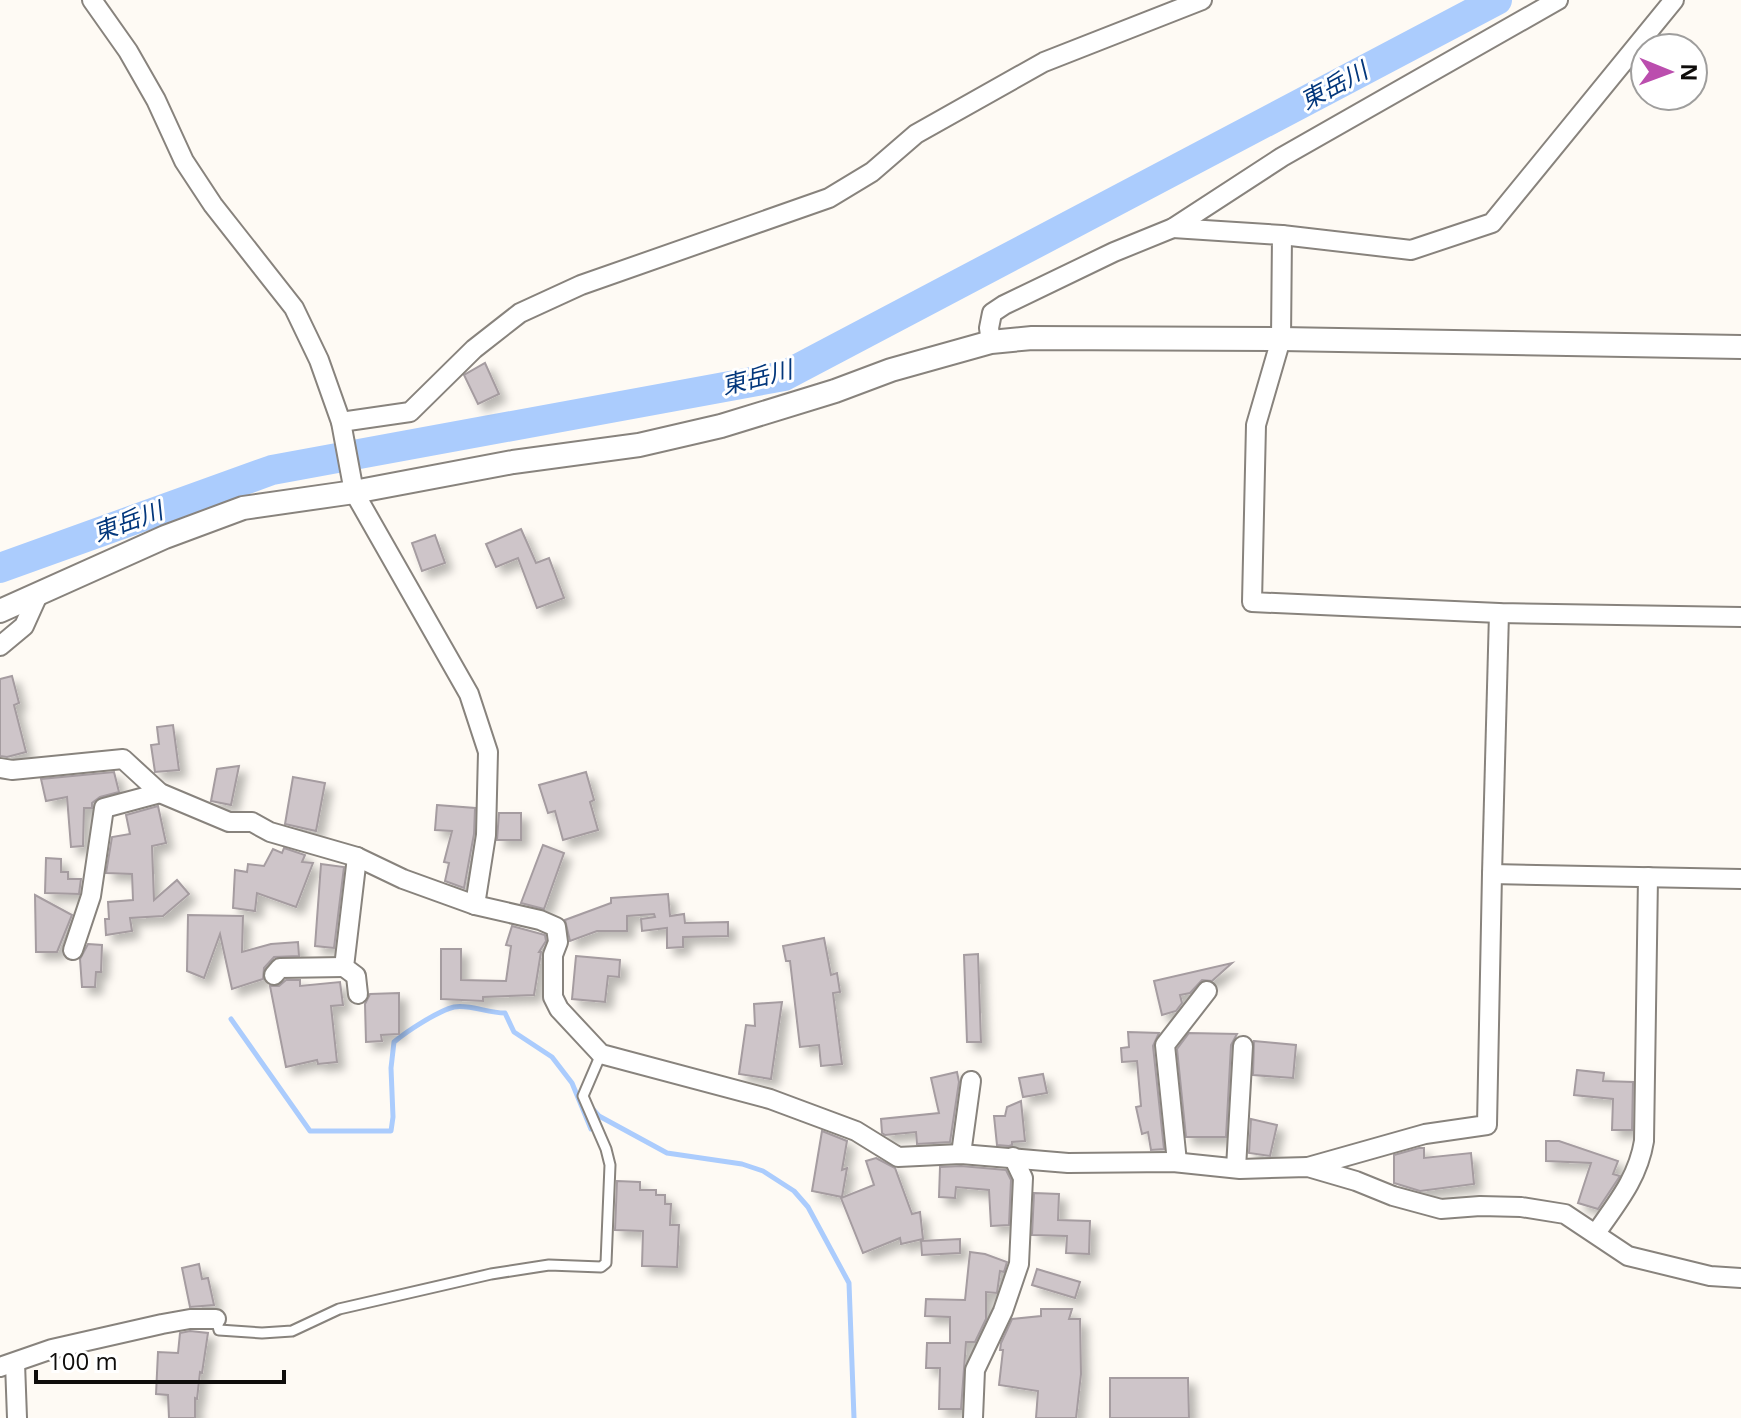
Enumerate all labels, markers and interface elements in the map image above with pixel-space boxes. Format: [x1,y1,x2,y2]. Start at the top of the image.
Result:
north arrow [1629,32,1709,112]
water label: 東岳川 [1294,52,1375,116]
text: N [1675,63,1705,82]
water label: 東岳川 [718,351,798,401]
water label: 東岳川 [88,492,170,548]
scale bar [36,1334,284,1384]
text: 100 m [48,1344,118,1377]

